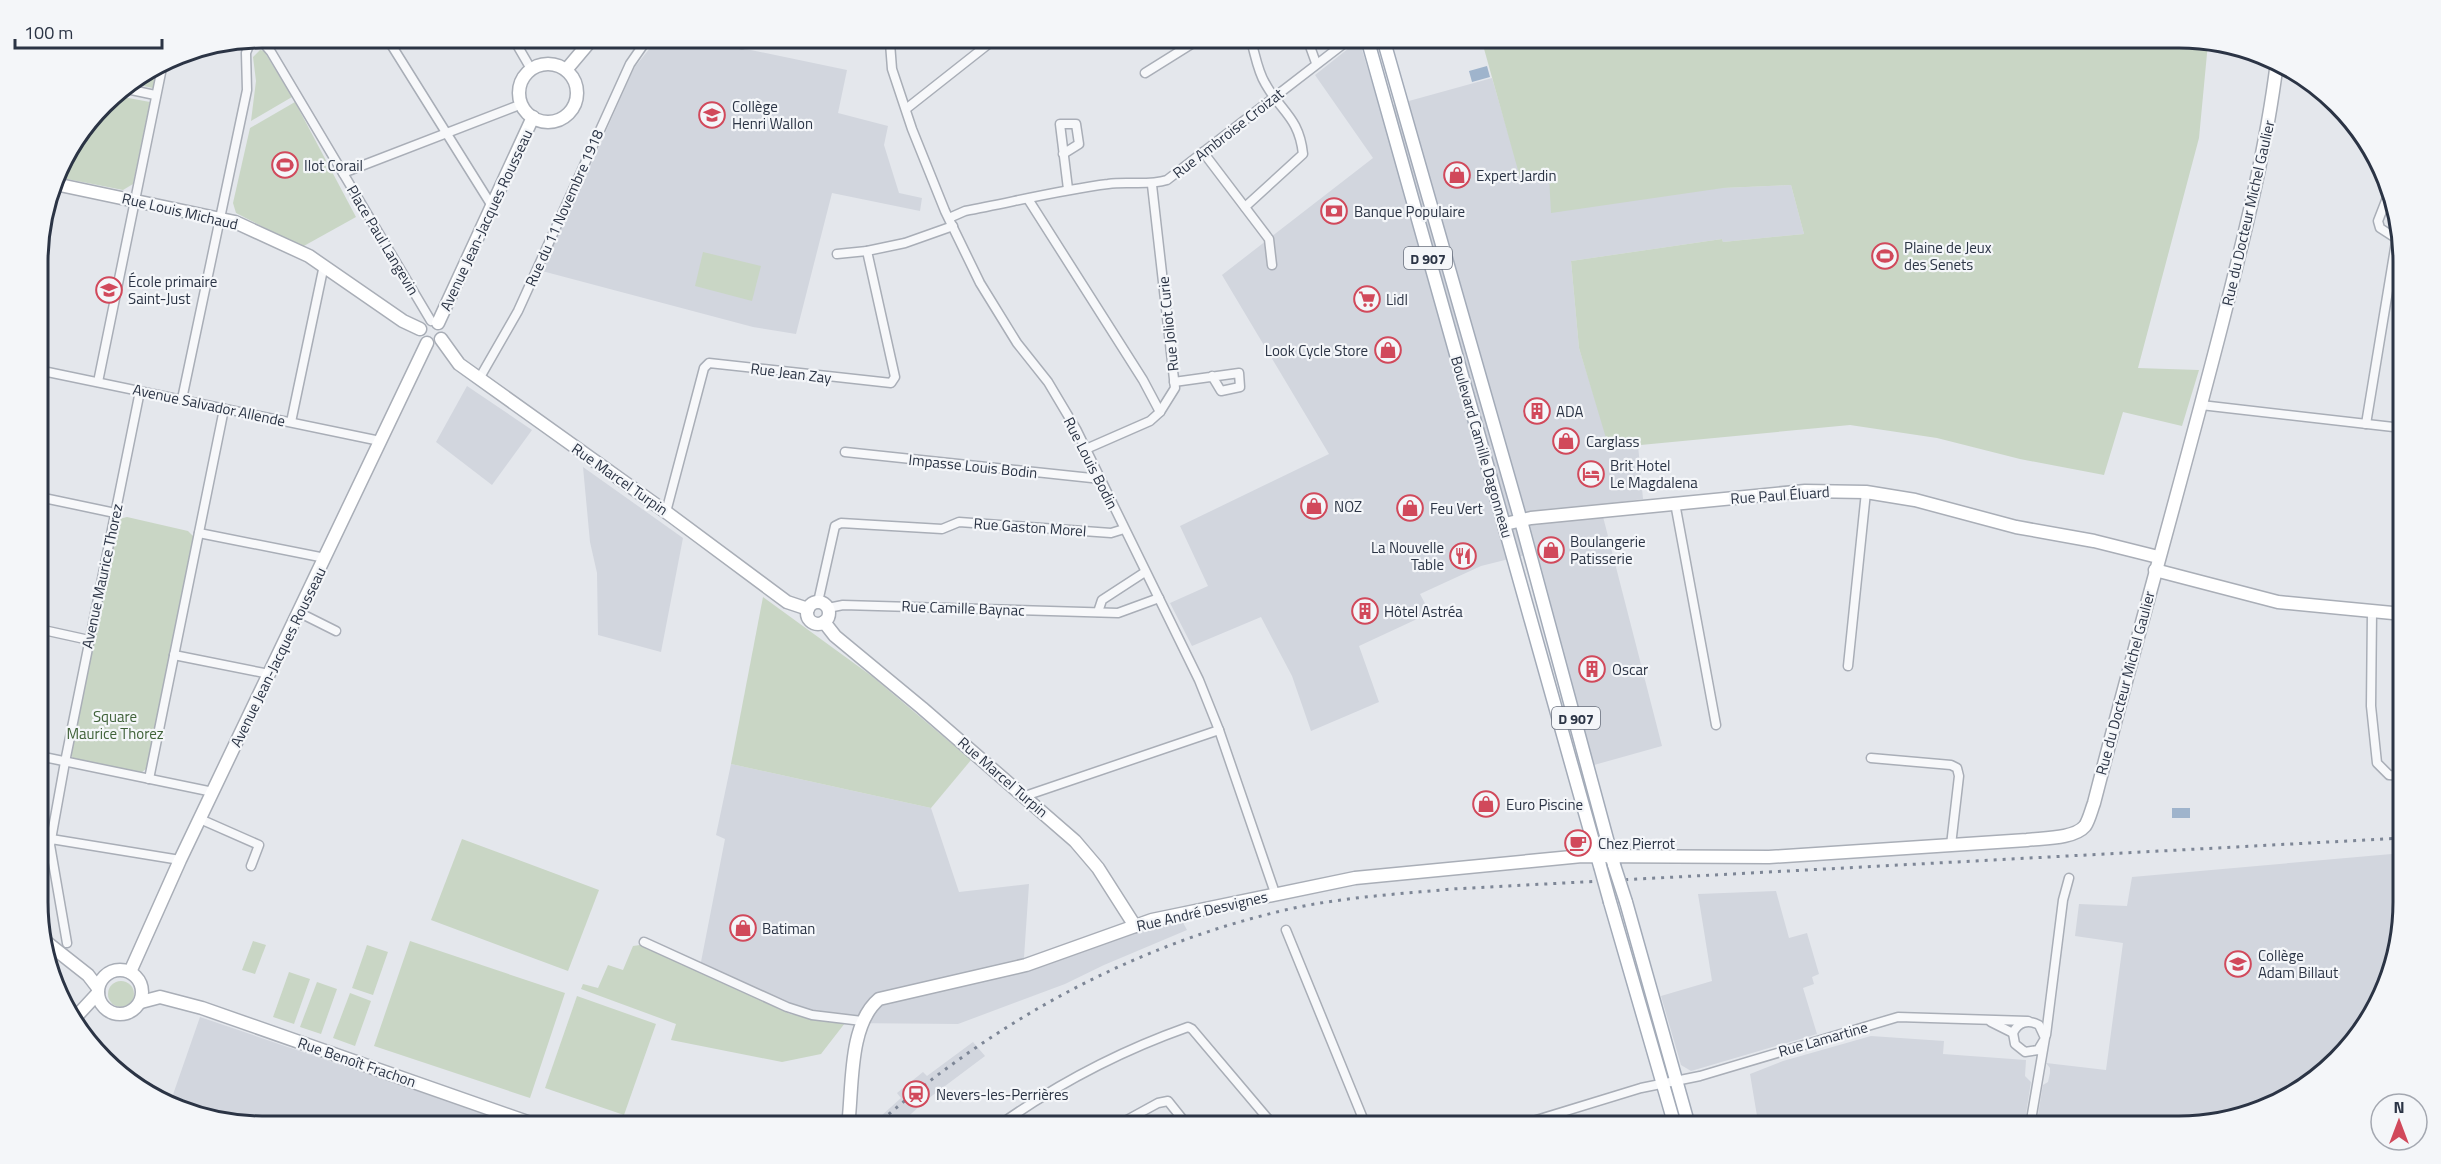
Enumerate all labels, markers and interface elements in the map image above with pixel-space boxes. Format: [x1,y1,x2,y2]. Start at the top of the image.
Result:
scale bar [15,12,162,50]
text: 100 m [24,19,73,46]
street label: Rue Ambroise Croizat [1168,82,1289,184]
place label: Collège Henri Wallon [732,95,813,135]
school or university icon: Collège Henri Wallon [697,100,727,130]
street label: Rue du Docteur Michel Gaulier [2215,118,2281,308]
street label: Avenue Jean-Jacques Rousseau [434,126,538,314]
street label: Rue du 11 Novembre 1918 [519,126,609,290]
sports icon: Ilot Corail [270,150,300,180]
place label: Ilot Corail [304,154,363,177]
shop icon: Expert Jardin [1442,160,1472,190]
place label: Expert Jardin [1476,164,1556,187]
street label: Place Paul Langevin [341,181,425,299]
street label: Rue Louis Michaud [120,186,240,236]
bank icon: Banque Populaire [1319,196,1349,226]
place label: Banque Populaire [1354,200,1465,223]
place label: Plaine de Jeux des Senets [1904,236,1992,276]
sports icon: Plaine de Jeux des Senets [1870,241,1900,271]
road number: D 907 [1404,247,1452,269]
place label: École primaire Saint-Just [128,270,217,310]
school or university icon: École primaire Saint-Just [94,275,124,305]
street label: Rue Joliot Curie [1152,275,1184,373]
supermarket icon: Lidl [1352,284,1382,314]
place label: Lidl [1386,288,1408,311]
shop icon: Look Cycle Store [1373,335,1403,365]
place label: Look Cycle Store [1265,339,1368,362]
street label: Boulevard Camille Dagonneau [1445,353,1519,541]
street label: Rue Jean Zay [749,357,833,389]
street label: Avenue Salvador Allende [131,378,287,432]
building icon: ADA [1522,396,1552,426]
place label: ADA [1556,400,1583,423]
street label: Rue Louis Bodin [1058,413,1124,513]
shop icon: Carglass [1551,426,1581,456]
place label: Carglass [1586,430,1639,453]
street label: Rue Marcel Turpin [567,437,673,521]
street label: Impasse Louis Bodin [907,448,1039,484]
place label: Brit Hotel Le Magdalena [1610,454,1698,494]
hotel icon: Brit Hotel Le Magdalena [1576,459,1606,489]
street label: Rue Paul Éluard [1730,480,1830,510]
shop icon: NOZ [1299,491,1329,521]
shop icon: Feu Vert [1395,493,1425,523]
place label: NOZ [1334,495,1362,518]
place label: Feu Vert [1430,497,1483,520]
street label: Avenue Maurice Thorez [75,501,129,650]
street label: Rue Gaston Morel [973,512,1087,542]
place label: Boulangerie Patisserie [1570,530,1646,570]
shop icon: Boulangerie Patisserie [1536,535,1566,565]
place label: La Nouvelle Table [1371,536,1444,576]
restaurant icon: La Nouvelle Table [1448,541,1478,571]
street label: Avenue Jean-Jacques Rousseau [224,563,332,751]
street label: Rue du Docteur Michel Gaulier [2089,588,2161,778]
street label: Rue Camille Baynac [901,594,1025,622]
building icon: Hôtel Astréa [1350,596,1380,626]
place label: Hôtel Astréa [1384,600,1463,623]
building icon: Oscar [1577,654,1607,684]
place label: Oscar [1612,658,1648,681]
park label: Square Maurice Thorez [66,705,164,745]
road number: D 907 [1552,707,1600,729]
street label: Rue Marcel Turpin [953,731,1053,823]
shop icon: Euro Piscine [1471,789,1501,819]
place label: Euro Piscine [1506,793,1583,816]
cafe icon: Chez Pierrot [1563,828,1593,858]
place label: Chez Pierrot [1598,832,1676,855]
street label: Rue André Desvignes [1134,885,1270,937]
shop icon: Batiman [728,913,758,943]
place label: Batiman [762,917,815,940]
place label: Collège Adam Billaut [2258,944,2339,984]
school or university icon: Collège Adam Billaut [2223,949,2253,979]
street label: Rue Lamartine [1776,1015,1870,1063]
street label: Rue Benoît Frachon [295,1031,419,1093]
station icon: Nevers-les-Perrières [901,1079,931,1109]
place label: Nevers-les-Perrières [936,1083,1068,1106]
north arrow [2369,1092,2429,1152]
text: N [2393,1095,2405,1119]

